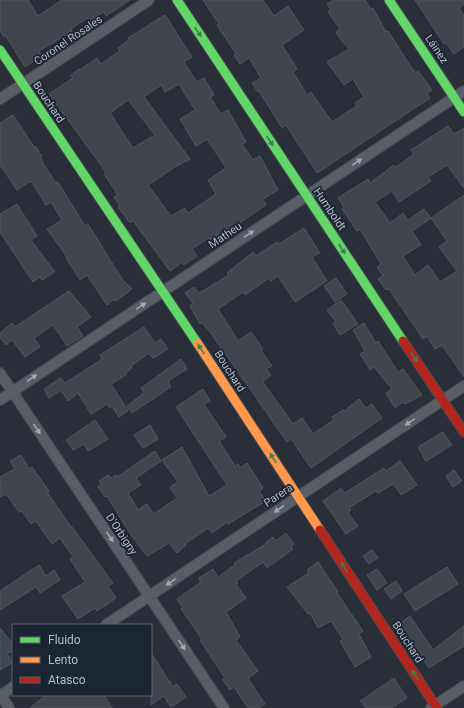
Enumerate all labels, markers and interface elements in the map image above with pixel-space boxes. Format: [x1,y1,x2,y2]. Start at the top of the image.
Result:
street label: Coronel Rosales [32,13,105,68]
one-way arrow [194,27,202,38]
street label: Láinez [422,32,451,67]
street label: Bouchard [30,79,67,125]
one-way arrow [266,135,274,146]
one-way arrow [352,158,362,166]
street label: Humboldt [311,186,349,233]
street label: Matheu [206,220,244,251]
one-way arrow [244,230,254,238]
one-way arrow [338,244,346,254]
one-way arrow [135,302,146,310]
one-way arrow [197,344,205,355]
street label: Bouchard [211,348,248,394]
one-way arrow [410,352,418,362]
one-way arrow [27,374,38,382]
one-way arrow [405,418,415,426]
one-way arrow [33,424,41,434]
one-way arrow [269,452,276,464]
street label: Parera [261,481,295,510]
one-way arrow [273,506,285,513]
street label: D'Orbigny [103,511,140,558]
one-way arrow [106,531,113,543]
one-way arrow [340,562,348,572]
one-way arrow [165,578,176,585]
street label: Bouchard [389,619,426,665]
legend [12,624,152,696]
text: Fluido [48,633,81,647]
one-way arrow [178,640,186,650]
text: Lento [48,653,78,667]
one-way arrow [411,670,419,681]
text: Atasco [48,673,86,687]

